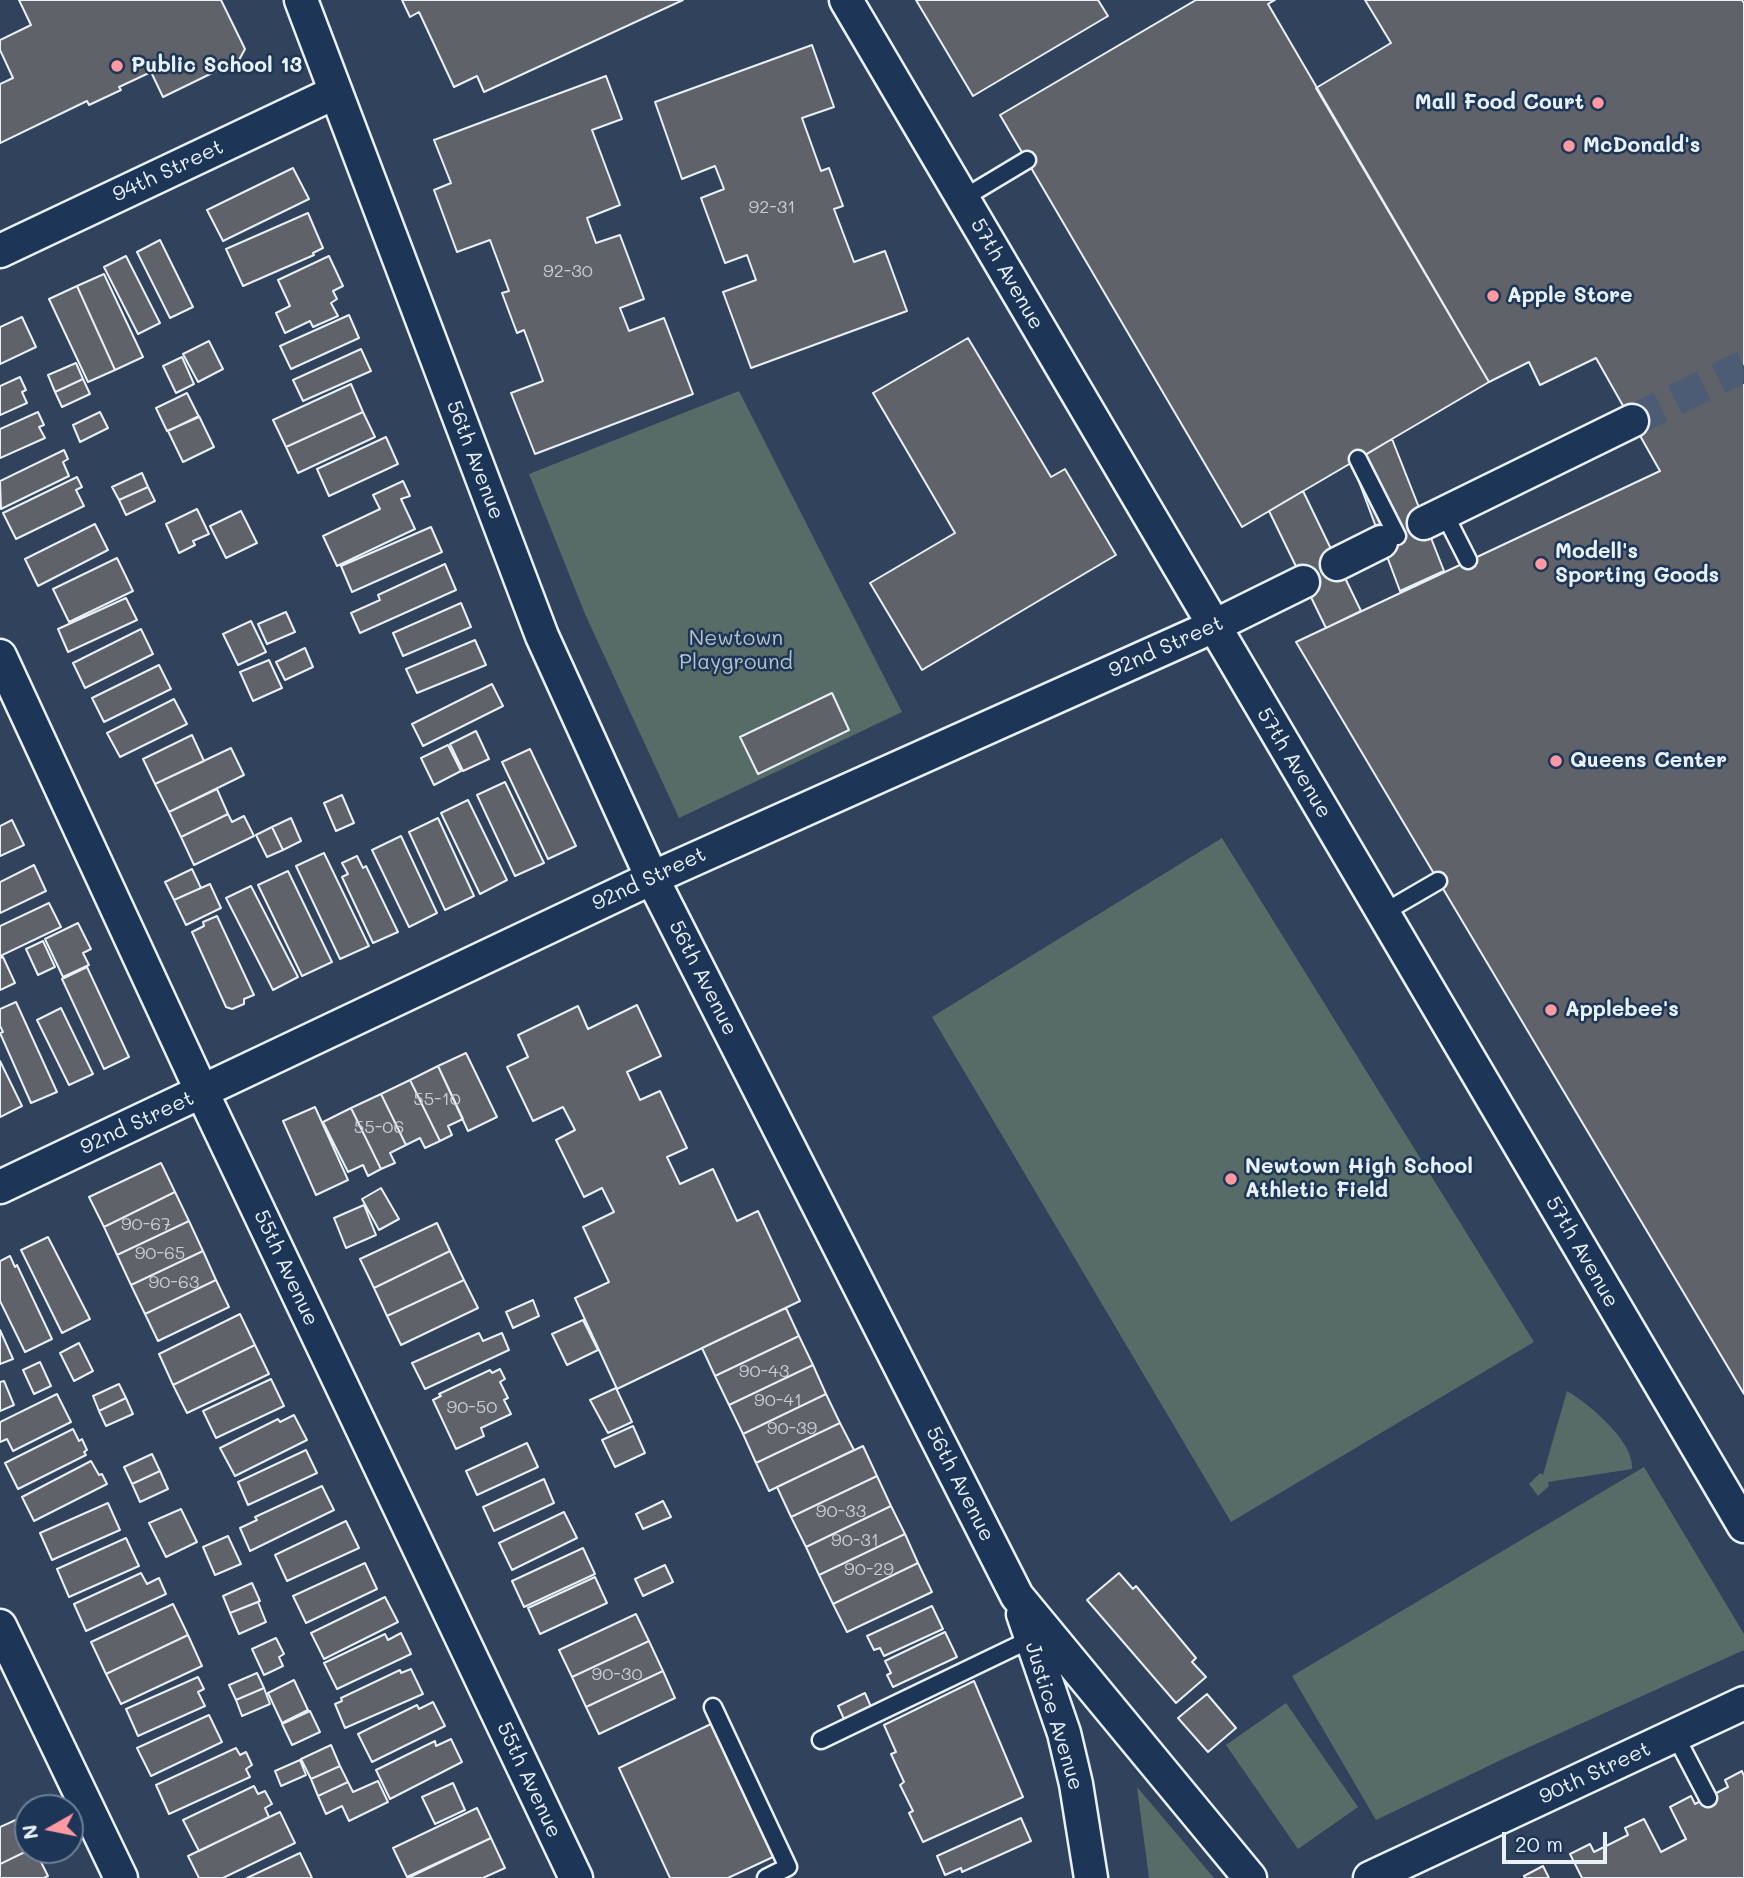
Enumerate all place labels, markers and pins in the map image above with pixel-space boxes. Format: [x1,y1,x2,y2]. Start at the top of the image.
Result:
place label: Public School 13 [131,53,302,79]
marker: Public School 13 [109,58,125,74]
place label: Mall Food Court [1415,90,1584,116]
marker: Mall Food Court [1590,95,1606,111]
place label: McDonald's [1583,133,1700,159]
marker: McDonald's [1561,138,1577,154]
place label: Apple Store [1507,283,1633,309]
marker: Apple Store [1485,288,1501,304]
place label: Modell's Sporting Goods [1555,539,1719,589]
marker: Modell's Sporting Goods [1533,556,1549,572]
place label: Queens Center [1570,748,1727,774]
marker: Queens Center [1548,753,1564,769]
place label: Applebee's [1565,997,1679,1023]
marker: Applebee's [1543,1002,1559,1018]
place label: Newtown High School Athletic Field [1245,1154,1473,1204]
marker: Newtown High School Athletic Field [1223,1171,1239,1187]

